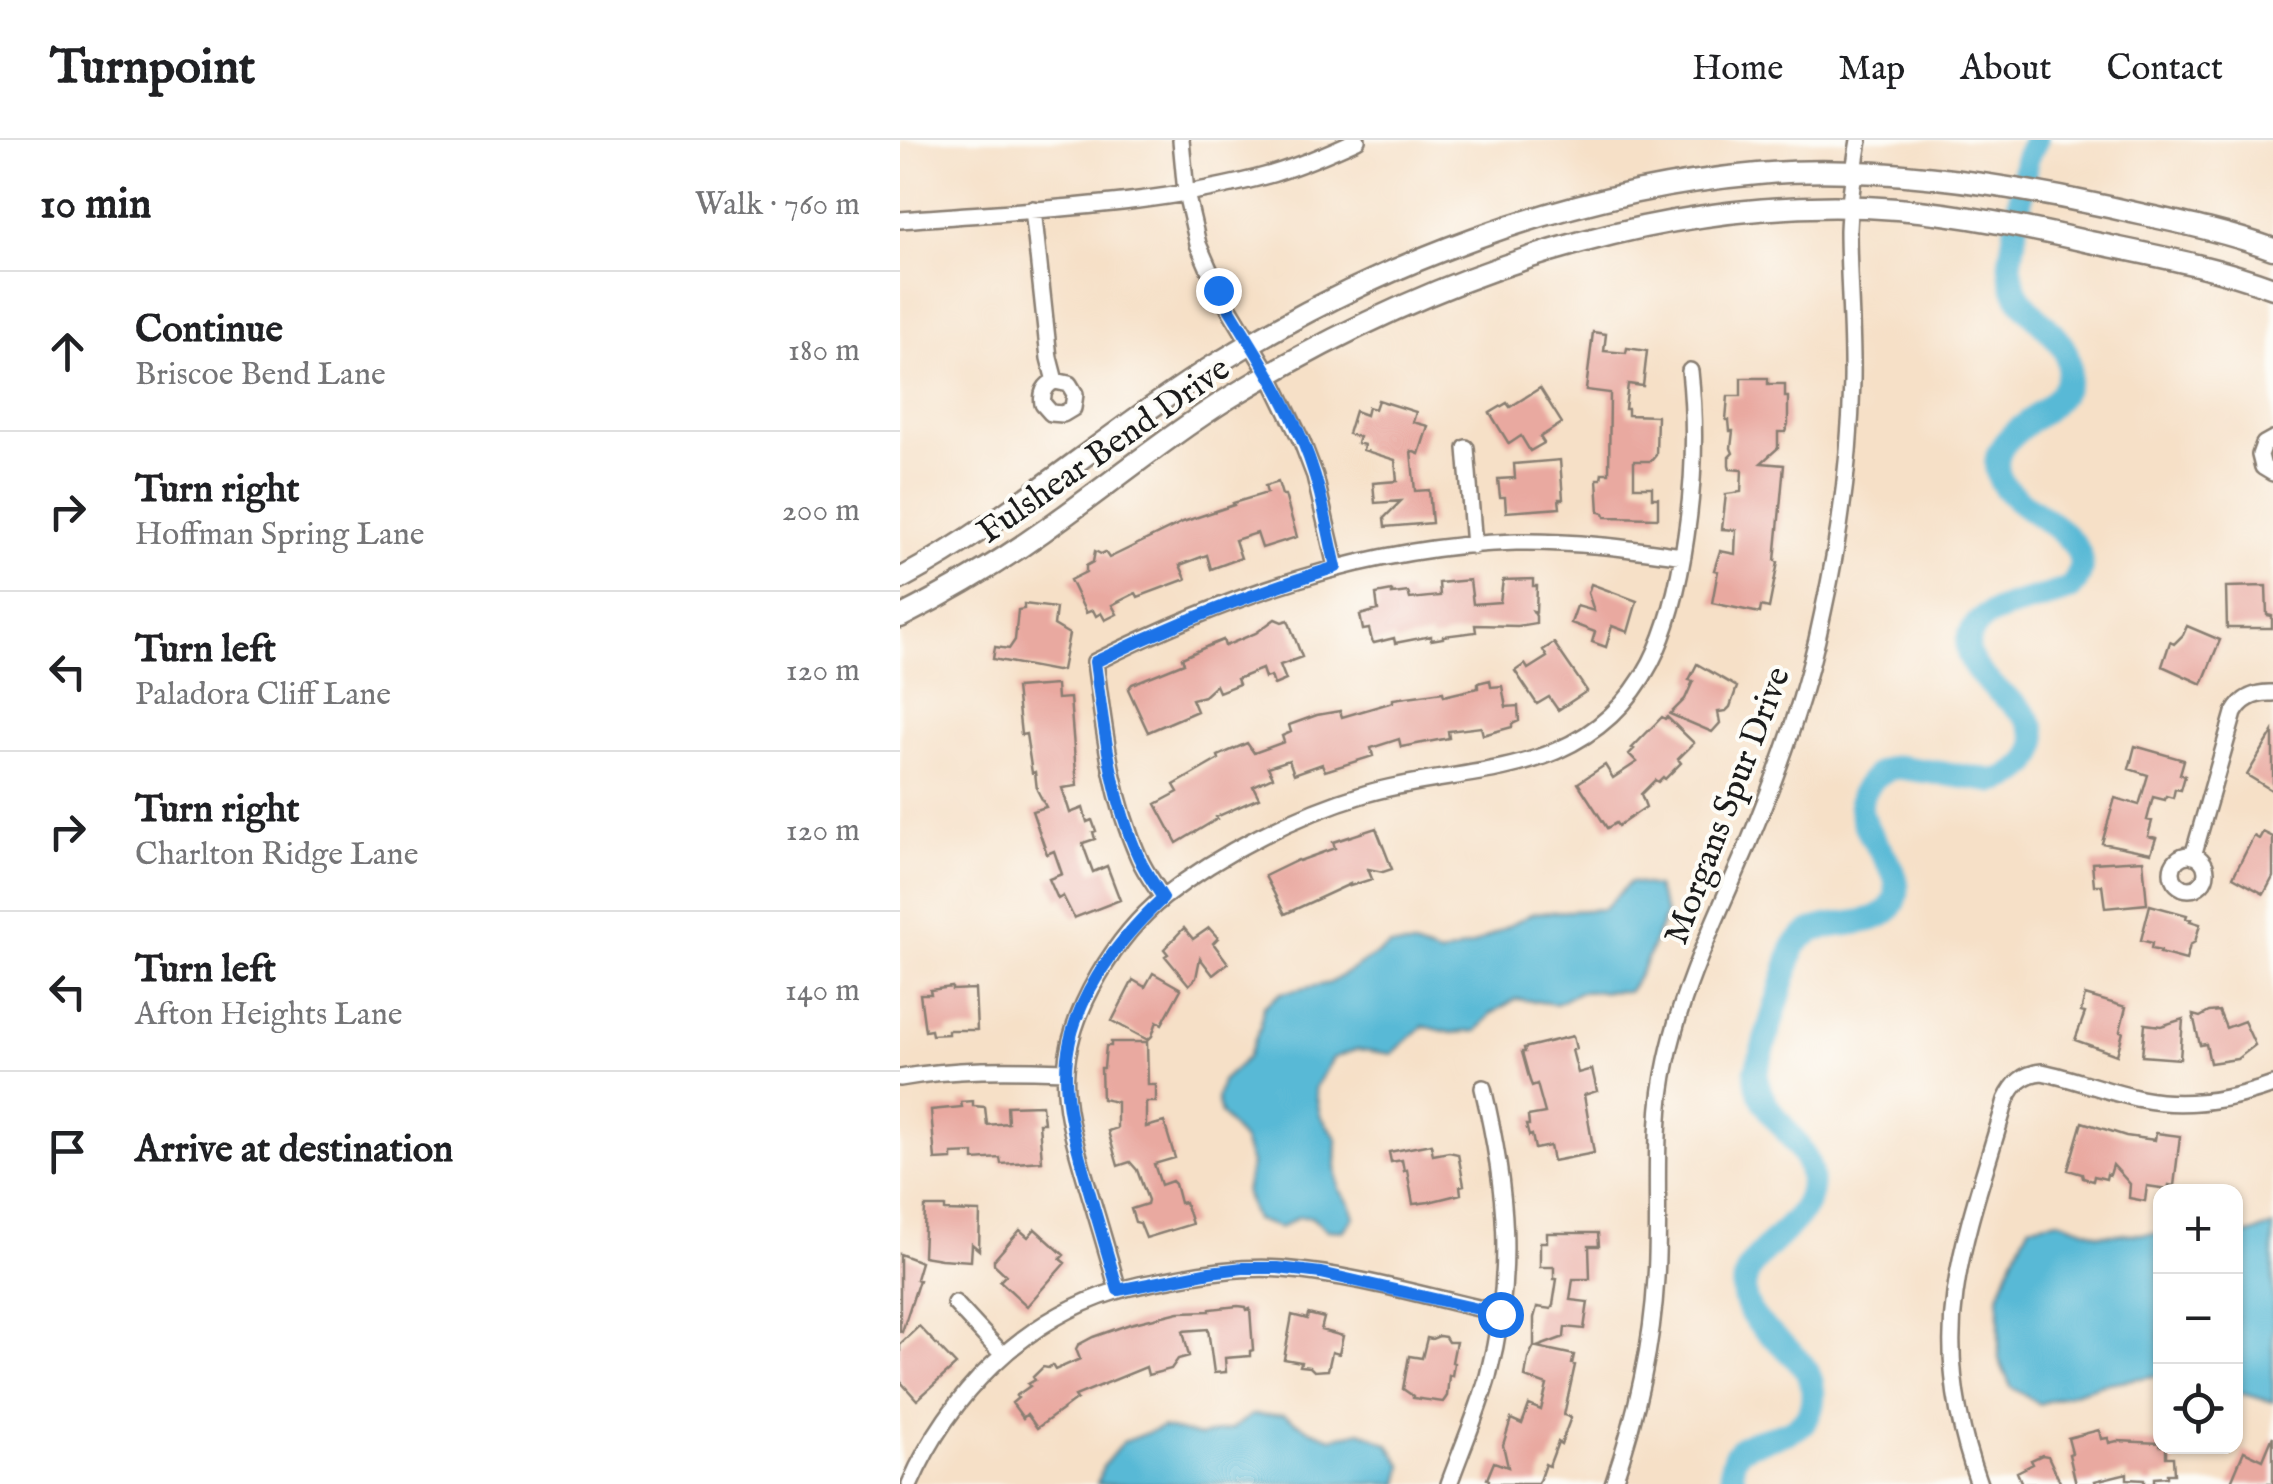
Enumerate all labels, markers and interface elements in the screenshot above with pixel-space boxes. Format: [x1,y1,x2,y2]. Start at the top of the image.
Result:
text: Turnpoint [50,39,255,99]
text: Home [1692,47,1783,92]
text: Map [1838,47,1905,92]
text: About [1960,47,2052,92]
text: Contact [2107,47,2223,92]
text: 10 min [40,179,151,232]
text: Walk · 760 m [695,185,860,226]
route end [1196,268,1242,314]
text: Continue [135,307,283,355]
icon: ahead [40,324,95,379]
text: 180 m [788,331,860,372]
street label: Fulshear Bend Drive [969,347,1239,555]
text: Briscoe Bend Lane [135,355,386,396]
text: Turn right [135,467,299,515]
icon: right [40,484,95,539]
text: 200 m [782,491,860,532]
text: Hoffman Spring Lane [135,515,424,556]
text: Turn left [135,627,276,675]
icon: left [40,644,95,699]
text: 120 m [786,651,860,692]
street label: Morgans Spur Drive [1655,661,1802,951]
text: Paladora Cliff Lane [135,675,391,716]
text: Turn right [135,787,299,835]
icon: right [40,804,95,859]
text: 120 m [786,811,860,852]
text: Charlton Ridge Lane [135,835,418,876]
text: Turn left [135,947,276,995]
icon: left [40,964,95,1019]
text: 140 m [785,971,860,1012]
text: Afton Heights Lane [135,995,402,1036]
icon: arrive [40,1124,95,1179]
text: Arrive at destination [135,1127,453,1175]
map controls [2153,1184,2243,1454]
button: + [2153,1184,2243,1274]
button: − [2153,1274,2243,1364]
route start [1478,1292,1524,1338]
button: locate [2153,1364,2243,1454]

